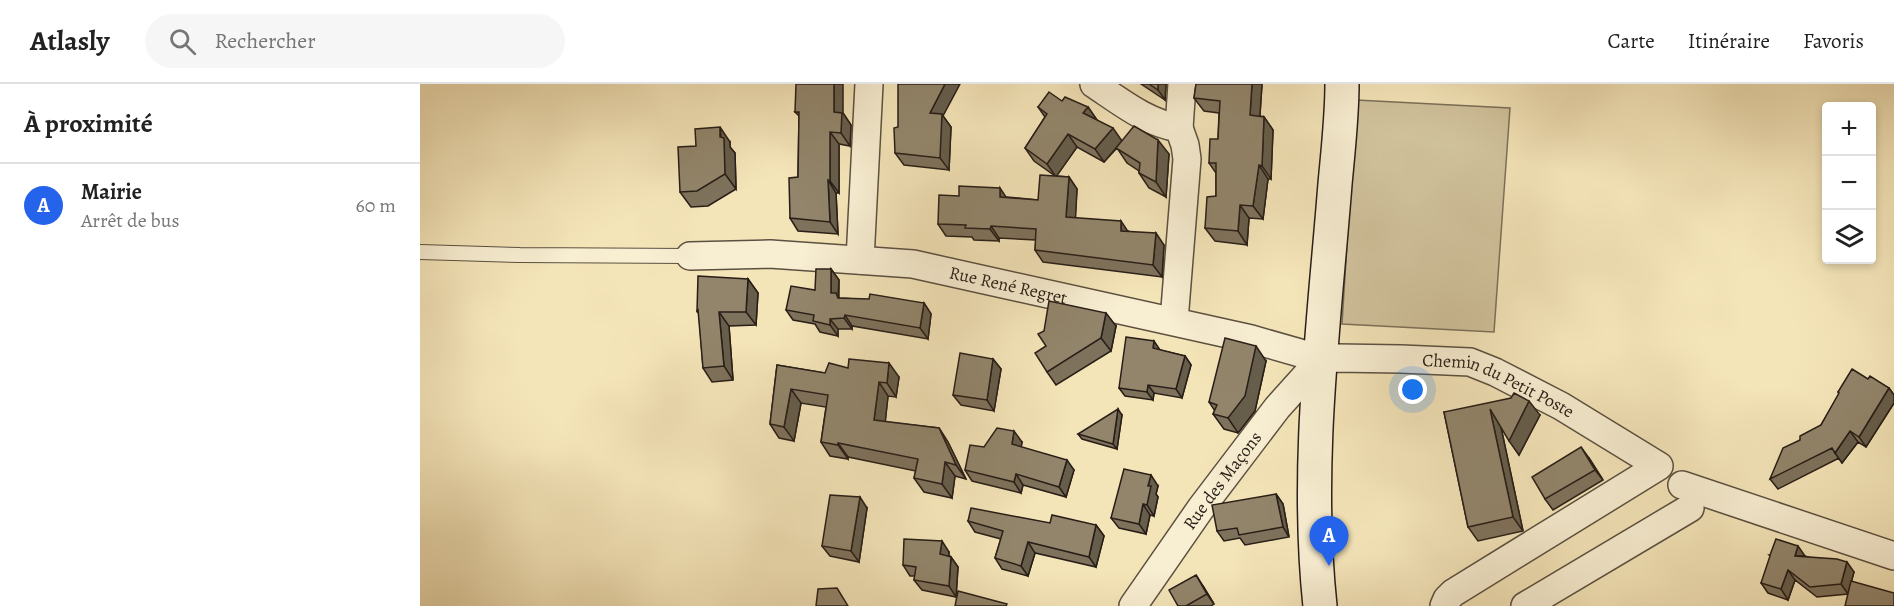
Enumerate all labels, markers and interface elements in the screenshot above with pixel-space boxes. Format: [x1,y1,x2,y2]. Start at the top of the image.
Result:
search box [145,14,565,68]
text: Atlasly [30,22,109,60]
icon: search [166,25,199,58]
text: Rechercher [214,26,316,56]
text: Carte [1607,27,1655,55]
text: Itinéraire [1688,27,1770,55]
text: Favoris [1803,27,1864,55]
map controls [1822,102,1876,264]
button: + [1822,102,1876,156]
text: À proximité [24,106,153,141]
button: − [1822,156,1876,210]
text: Mairie [81,177,142,207]
text: A [37,192,50,219]
text: 60 m [356,192,396,219]
text: Arrêt de bus [81,207,180,234]
button: layers [1822,210,1876,264]
street label: Rue René Regret [947,260,1070,310]
street label: Chemin du Petit Poste [1422,348,1579,423]
your location [1398,375,1427,404]
street label: Rue des Maçons [1177,426,1267,535]
pin: A [1310,516,1348,566]

